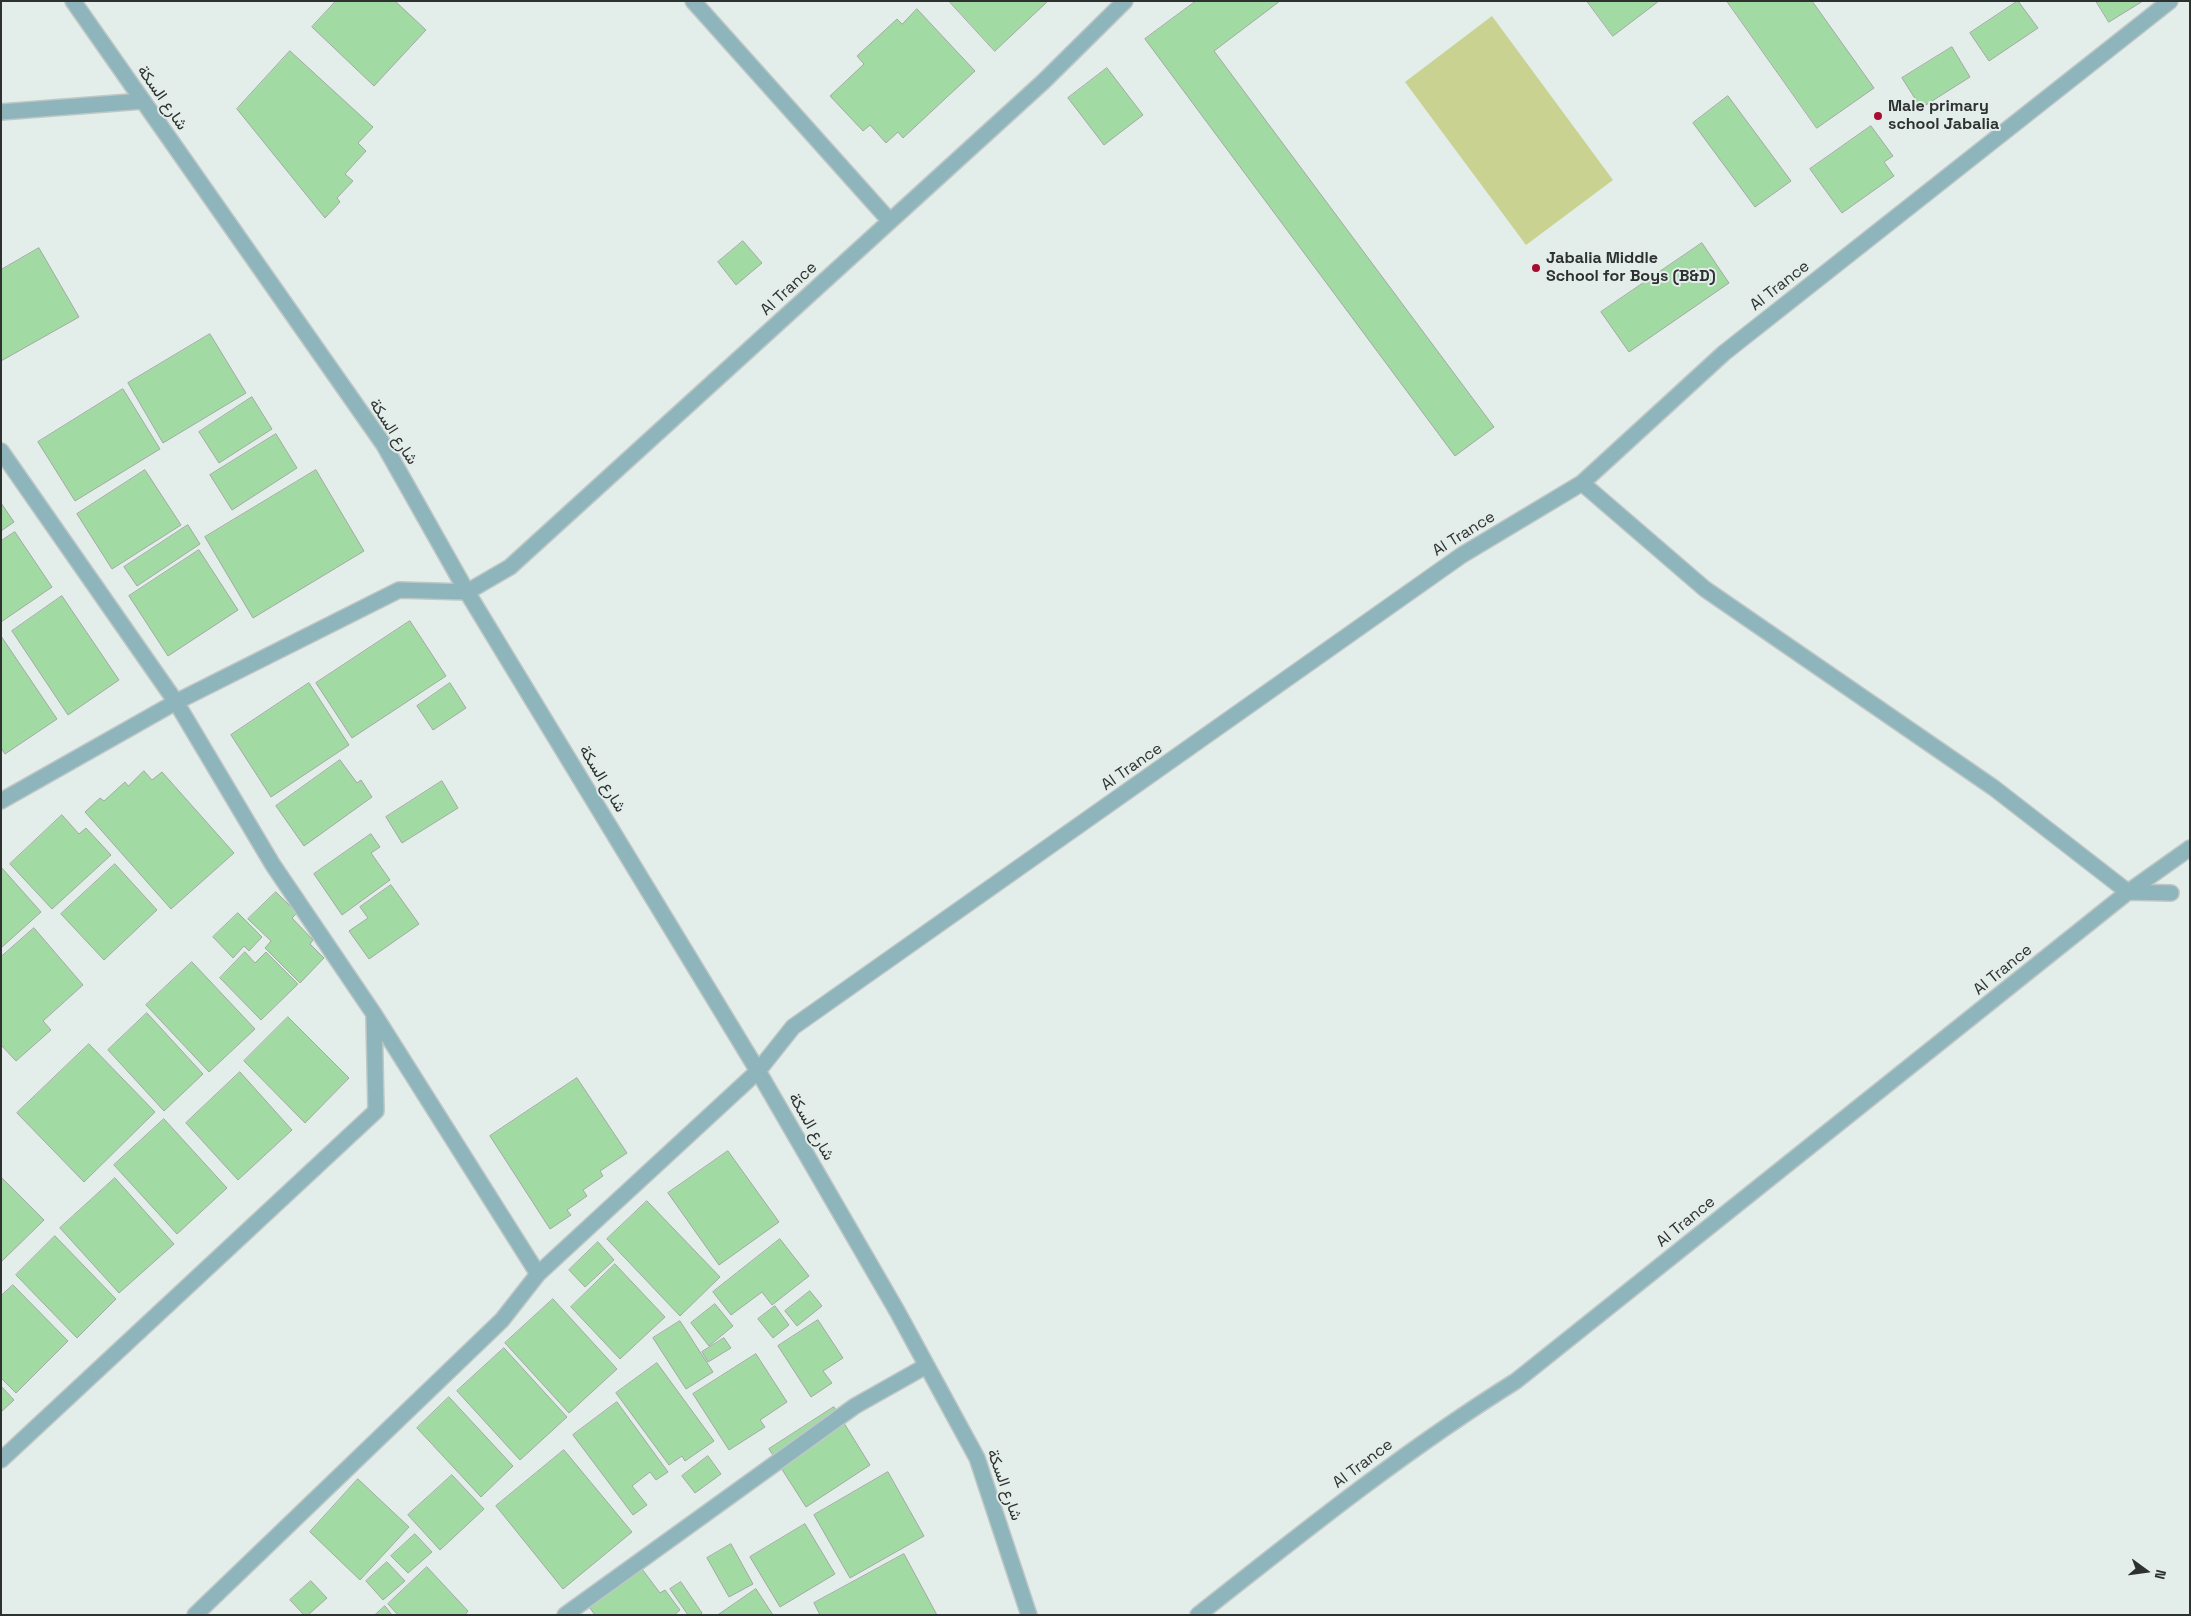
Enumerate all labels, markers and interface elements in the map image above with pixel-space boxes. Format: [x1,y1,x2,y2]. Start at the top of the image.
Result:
street label: شارع السكة [133,62,191,134]
place label: Male primary school Jabalia [1888,97,1999,135]
marker: Male primary school Jabalia [1872,110,1884,122]
place label: Jabalia Middle School for Boys (B&D) [1546,249,1716,287]
street label: Al Trance [1746,257,1814,315]
street label: Al Trance [757,258,821,320]
marker: Jabalia Middle School for Boys (B&D) [1530,262,1542,274]
street label: شارع السكة [365,395,421,469]
street label: Al Trance [1429,507,1499,561]
street label: Al Trance [1098,739,1166,795]
street label: شارع السكة [575,742,629,816]
street label: Al Trance [1970,940,2036,1000]
street label: شارع السكة [784,1090,838,1164]
street label: Al Trance [1653,1192,1719,1252]
street label: Al Trance [1329,1435,1397,1493]
street label: شارع السكة [982,1447,1026,1523]
north arrow [2121,1546,2171,1596]
text: N [2151,1568,2170,1581]

